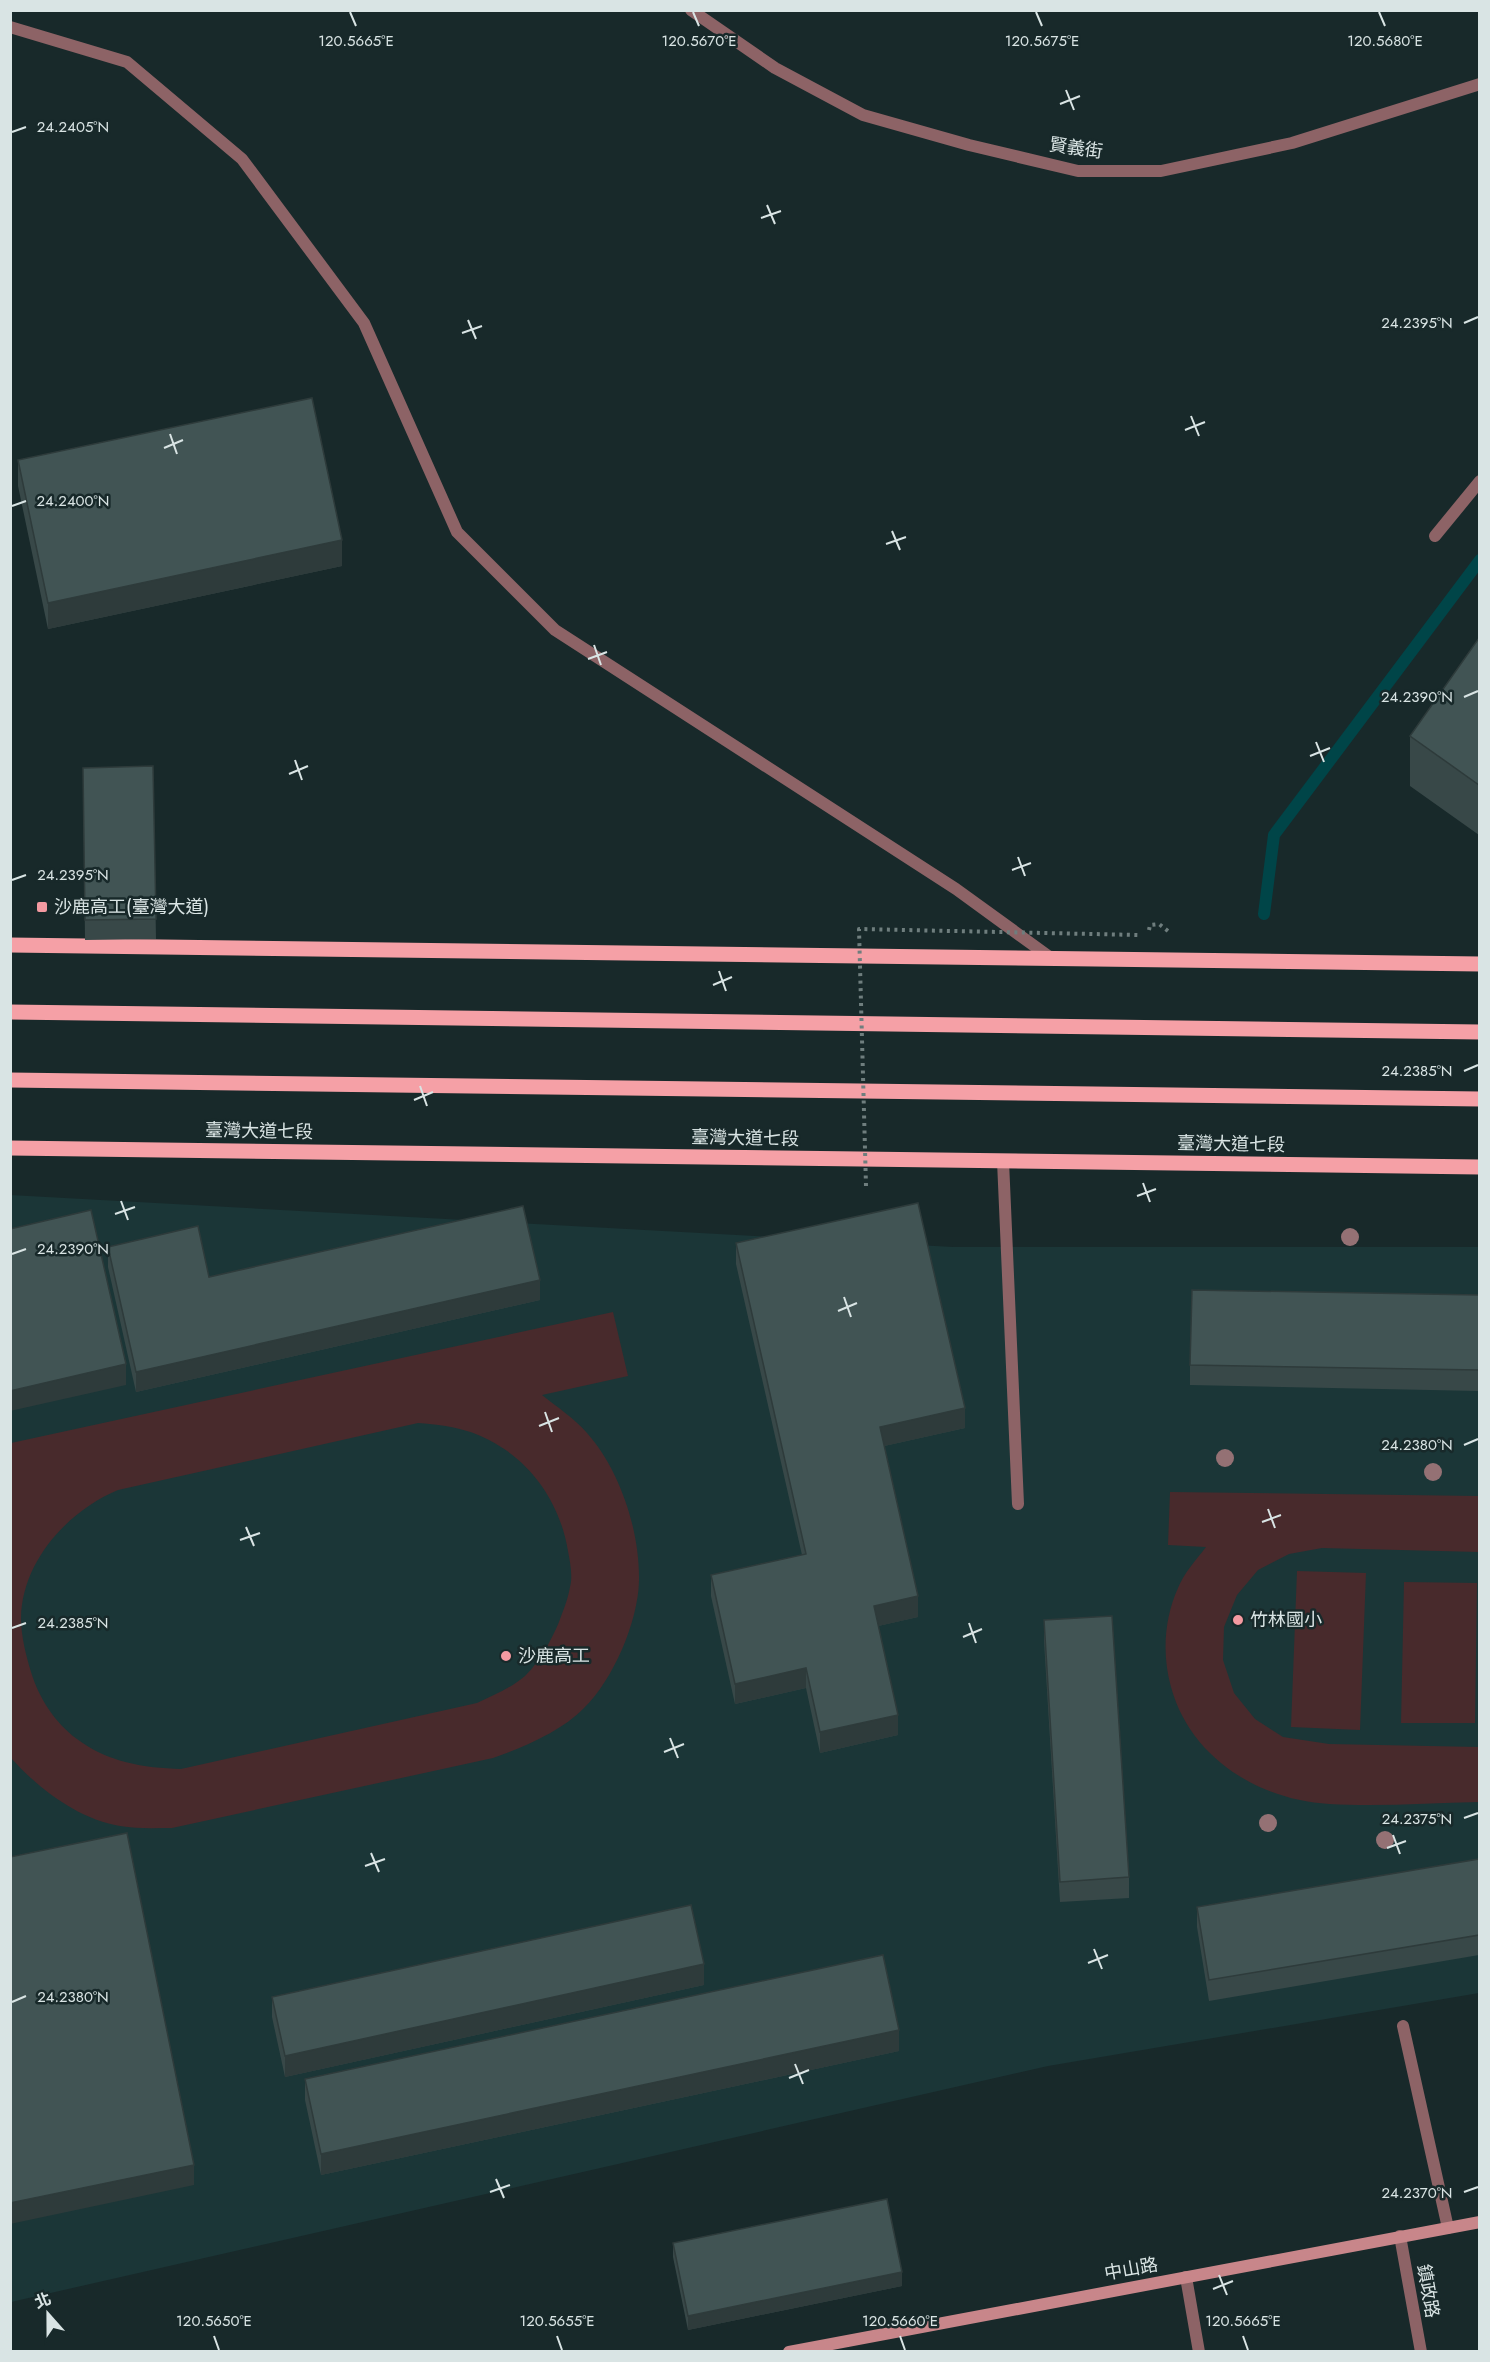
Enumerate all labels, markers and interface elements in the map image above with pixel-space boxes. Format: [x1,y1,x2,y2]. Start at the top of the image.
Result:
text: 120.5665°E [318,30,394,52]
text: 120.5670°E [661,30,737,52]
text: 120.5675°E [1005,30,1079,52]
text: 120.5680°E [1347,30,1423,52]
text: 24.2405°N [37,116,109,138]
street label: 賢義街 [1047,131,1105,165]
text: 24.2395°N [1381,312,1453,334]
text: 24.2400°N [37,490,109,512]
text: 24.2390°N [1381,686,1453,708]
text: 24.2395°N [37,864,109,886]
place label: 沙鹿高工(臺灣大道) [54,894,209,920]
marker: 沙鹿高工(臺灣大道) [35,900,49,914]
text: 24.2385°N [1382,1060,1452,1082]
street label: 臺灣大道七段 [205,1117,313,1145]
street label: 臺灣大道七段 [691,1124,799,1152]
street label: 臺灣大道七段 [1177,1130,1285,1158]
text: 24.2390°N [37,1238,109,1260]
text: 24.2380°N [1381,1434,1453,1456]
place label: 竹林國小 [1250,1607,1322,1633]
text: 24.2385°N [38,1612,108,1634]
marker: 竹林國小 [1231,1613,1245,1627]
place label: 沙鹿高工 [518,1643,590,1669]
marker: 沙鹿高工 [499,1649,513,1663]
text: 24.2375°N [1382,1808,1452,1830]
text: 24.2380°N [37,1986,109,2008]
text: 24.2370°N [1382,2182,1452,2204]
street label: 中山路 [1102,2252,1160,2286]
street label: 鎮政路 [1411,2262,1445,2320]
north arrow [18,2284,78,2344]
text: 北 [31,2287,54,2314]
text: 120.5650°E [176,2310,252,2332]
text: 120.5655°E [519,2310,595,2332]
text: 120.5660°E [862,2310,938,2332]
text: 120.5665°E [1205,2310,1281,2332]

